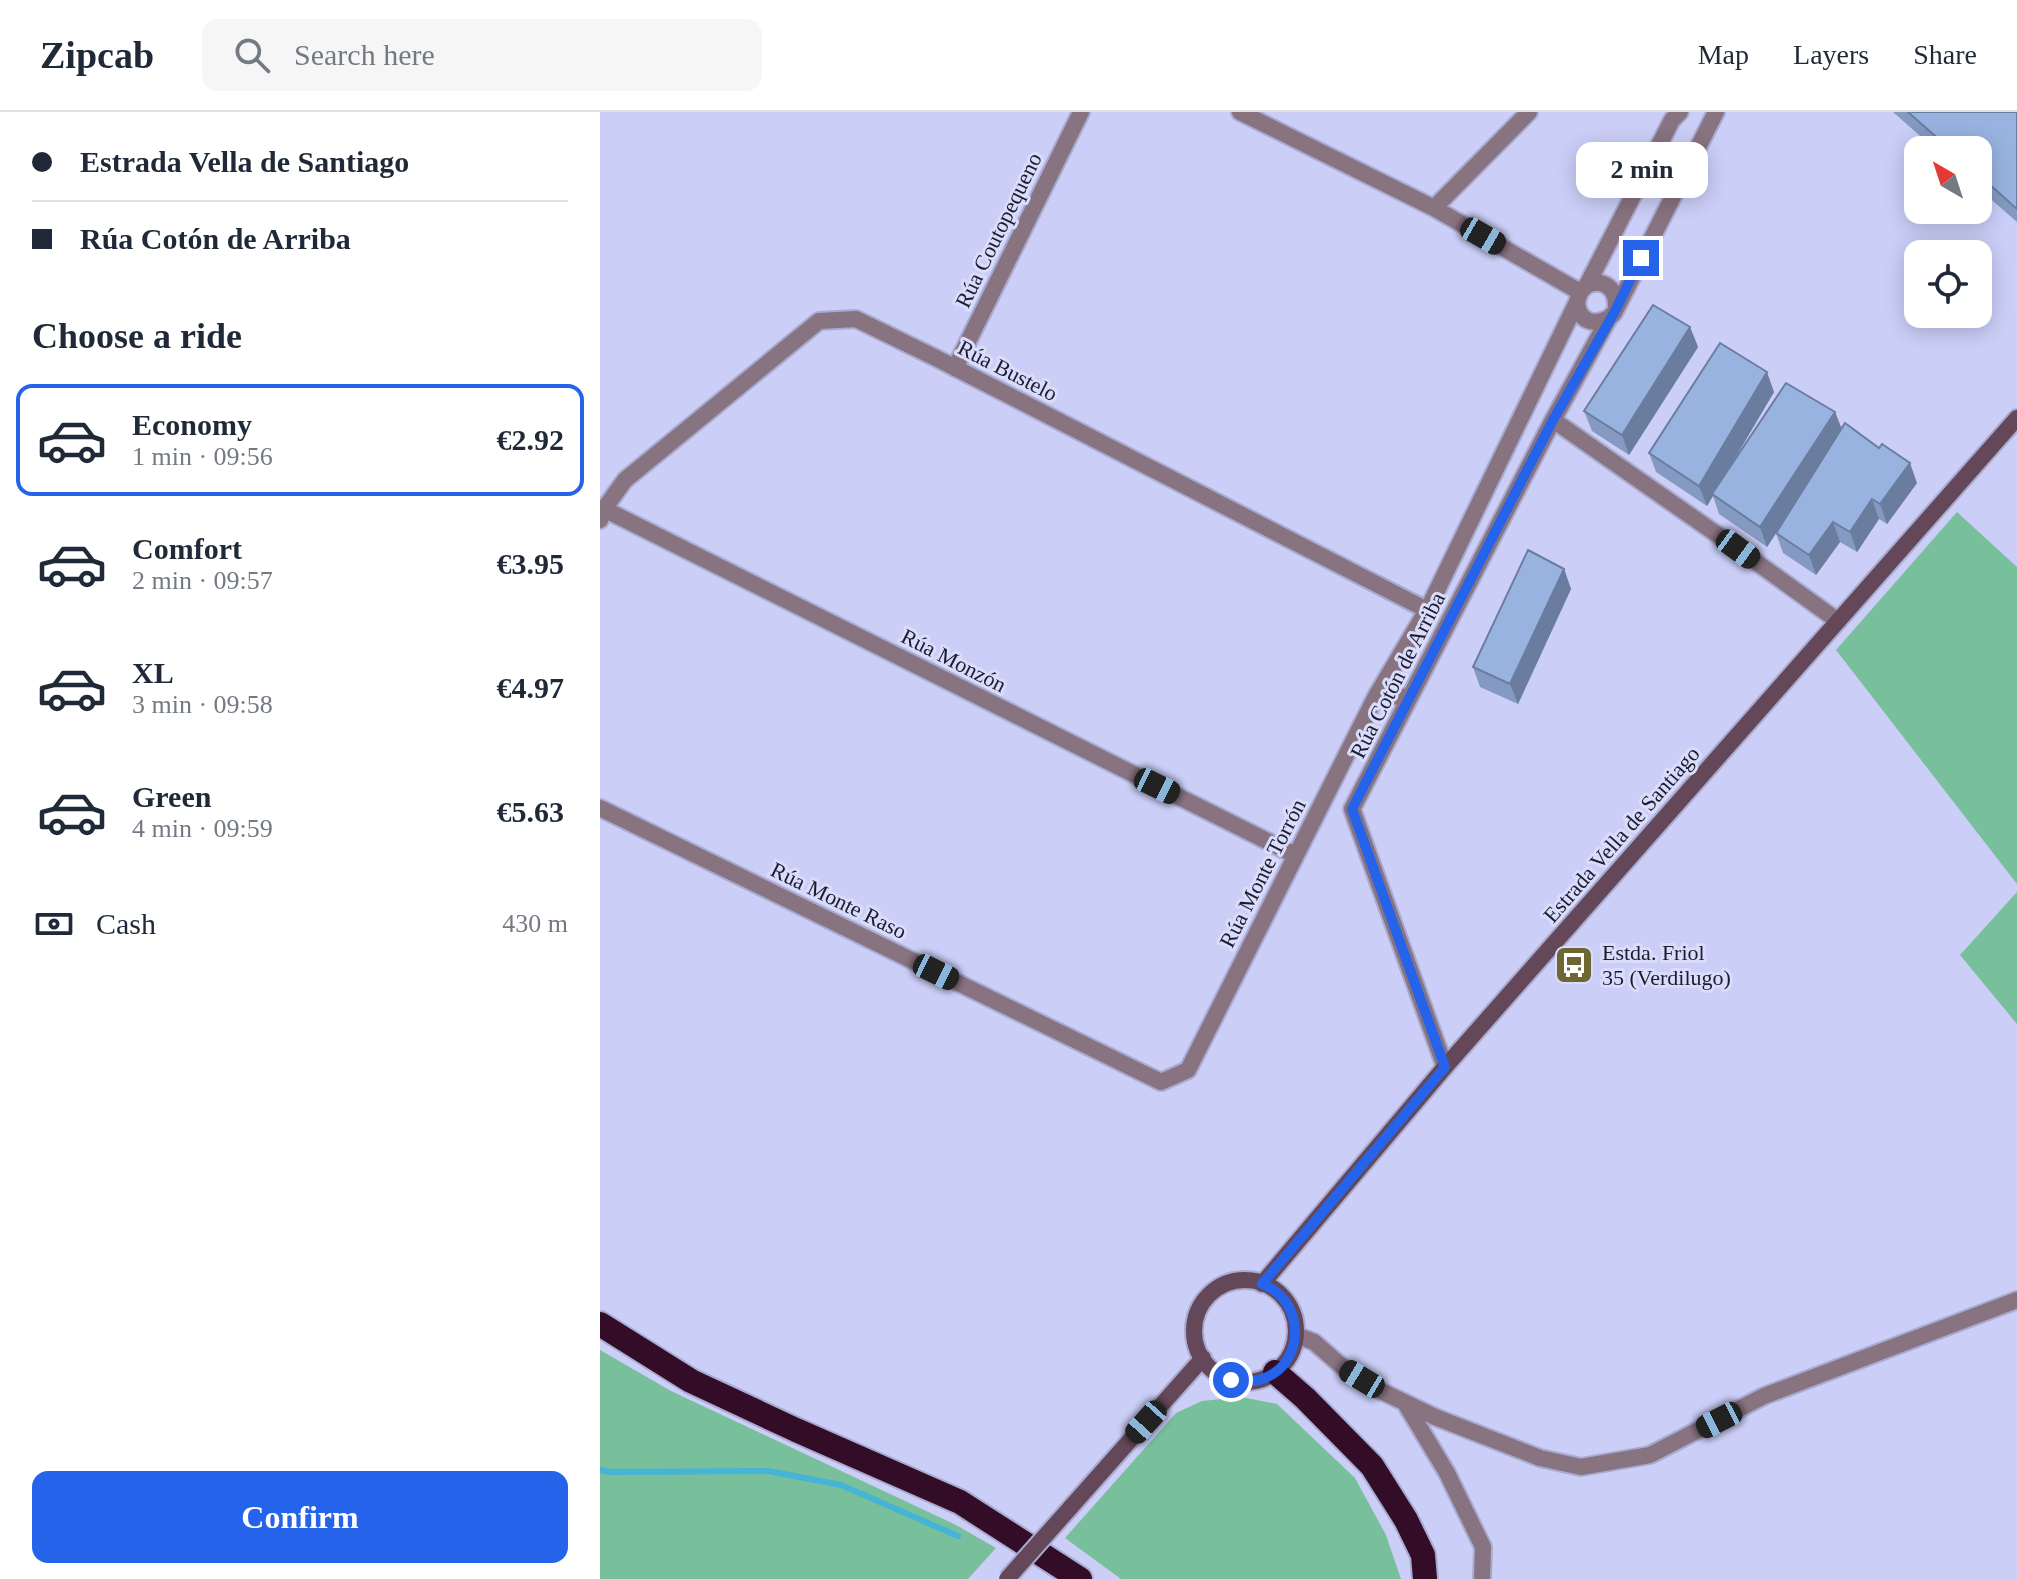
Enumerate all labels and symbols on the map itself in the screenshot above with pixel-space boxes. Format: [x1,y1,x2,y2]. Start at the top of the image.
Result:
north arrow [1904,136,1992,224]
callout: 2 min [1575,142,1707,198]
street label: Rúa Coutopequeno [950,149,1047,312]
car [1456,214,1510,258]
route end [1623,240,1659,276]
street label: Rúa Bustelo [954,335,1062,406]
car [1712,525,1764,573]
street label: Rúa Cotón de Arriba [1345,588,1450,762]
street label: Rúa Monzón [897,623,1010,698]
street label: Estrada Vella de Santiago [1538,741,1705,927]
car [1130,765,1184,807]
street label: Rúa Monte Torrón [1214,795,1311,952]
street label: Rúa Monte Raso [767,857,911,944]
place label: Estda. Friol 35 (Verdilugo) [1602,940,1731,990]
bus stop icon: Estda. Friol 35 (Verdilugo) [1553,944,1595,986]
car [909,951,963,993]
car [1335,1356,1389,1402]
route start [1213,1362,1249,1398]
car [1121,1396,1171,1448]
car [1692,1398,1746,1442]

